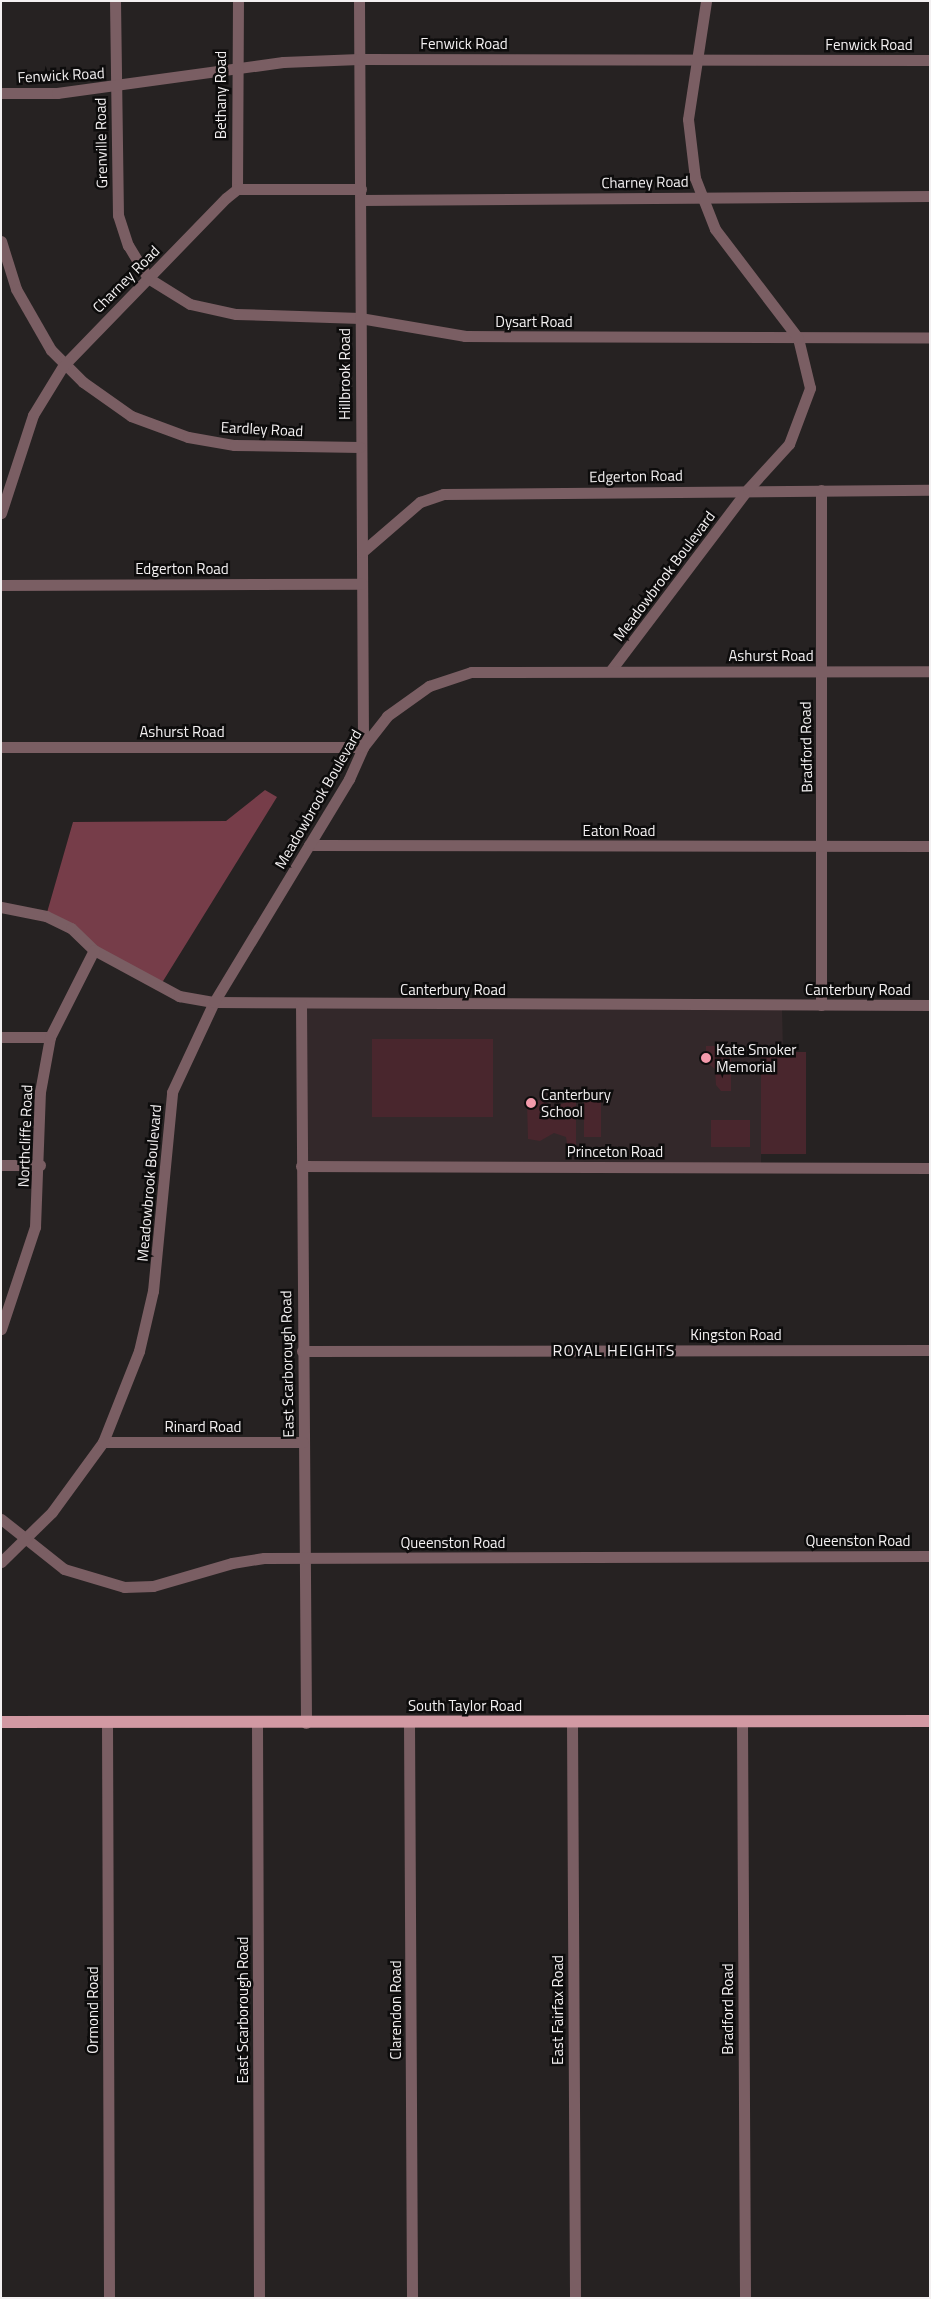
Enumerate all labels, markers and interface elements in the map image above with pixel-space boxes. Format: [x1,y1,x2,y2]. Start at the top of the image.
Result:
street label: Fenwick Road [420,35,508,53]
street label: Fenwick Road [825,36,913,54]
street label: Bethany Road [212,51,230,139]
street label: Fenwick Road [17,64,105,86]
street label: Grenville Road [91,98,111,188]
street label: Charney Road [601,172,689,192]
street label: Charney Road [89,242,163,316]
street label: Dysart Road [495,313,573,331]
street label: Hillbrook Road [336,328,354,420]
street label: Eardley Road [220,418,304,440]
street label: Edgerton Road [589,466,683,486]
street label: Meadowbrook Boulevard [609,508,719,644]
street label: Edgerton Road [135,560,229,578]
street label: Ashurst Road [728,647,814,665]
street label: Bradford Road [796,701,816,793]
street label: Ashurst Road [139,723,225,741]
street label: Meadowbrook Boulevard [271,726,365,872]
street label: Eaton Road [583,822,655,840]
street label: Canterbury Road [400,981,506,999]
street label: Canterbury Road [805,981,911,999]
place label: Kate Smoker Memorial [716,1040,797,1075]
marker: Kate Smoker Memorial [700,1052,712,1064]
street label: Northcliffe Road [14,1084,36,1188]
place label: Canterbury School [541,1085,611,1120]
marker: Canterbury School [525,1097,537,1109]
street label: Meadowbrook Boulevard [133,1104,165,1262]
street label: Princeton Road [567,1143,663,1161]
street label: East Scarborough Road [277,1290,297,1438]
street label: Kingston Road [690,1326,782,1344]
district label: ROYAL HEIGHTS [551,1340,677,1360]
street label: Rinard Road [165,1418,241,1436]
street label: Queenston Road [805,1532,911,1550]
street label: Queenston Road [400,1534,506,1552]
street label: South Taylor Road [408,1697,522,1715]
street label: East Scarborough Road [234,1937,252,2083]
street label: East Fairfax Road [549,1955,567,2065]
street label: Clarendon Road [387,1960,405,2060]
street label: Bradford Road [719,1963,737,2055]
street label: Ormond Road [84,1966,102,2054]

